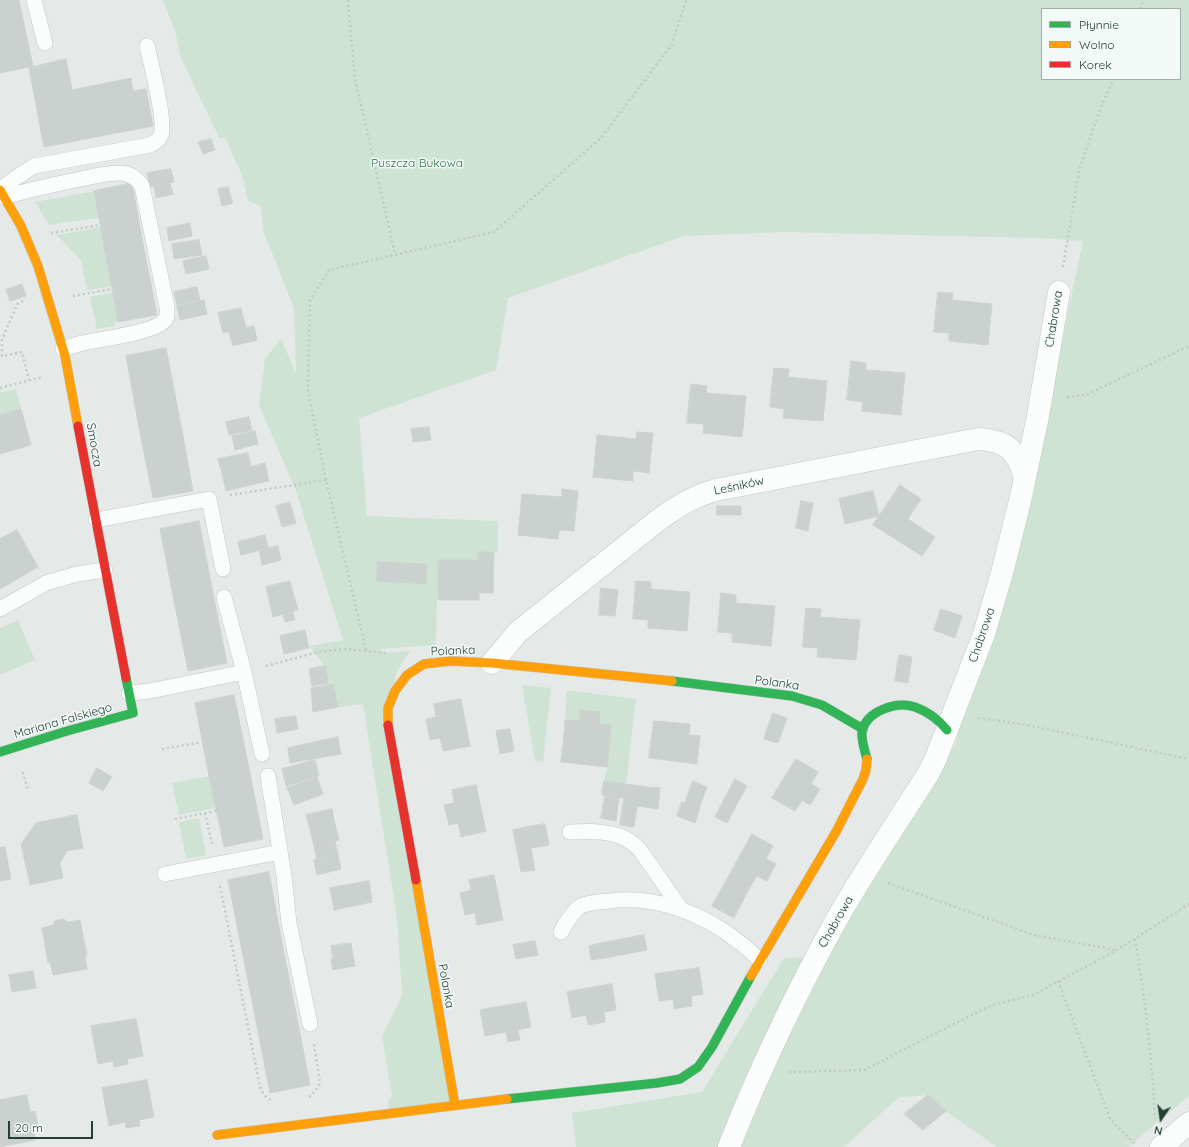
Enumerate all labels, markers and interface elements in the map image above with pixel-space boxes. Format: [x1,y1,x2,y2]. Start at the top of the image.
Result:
legend [1041,8,1181,80]
text: Płynnie [1079,17,1119,32]
text: Wolno [1079,37,1115,52]
text: Korek [1079,57,1112,72]
park label: Puszcza Bukowa [371,156,463,170]
street label: Chabrowa [1042,290,1066,348]
street label: Smocza [83,422,105,468]
street label: Leśników [713,474,765,498]
street label: Chabrowa [966,606,998,664]
street label: Polanka [430,643,476,659]
street label: Polanka [754,673,800,693]
street label: Mariana Falskiego [12,700,114,742]
street label: Chabrowa [815,894,857,950]
street label: Polanka [435,963,457,1009]
north arrow [1141,1099,1181,1139]
scale bar [10,1113,95,1139]
text: 20 m [15,1120,43,1135]
text: N [1153,1123,1164,1138]

